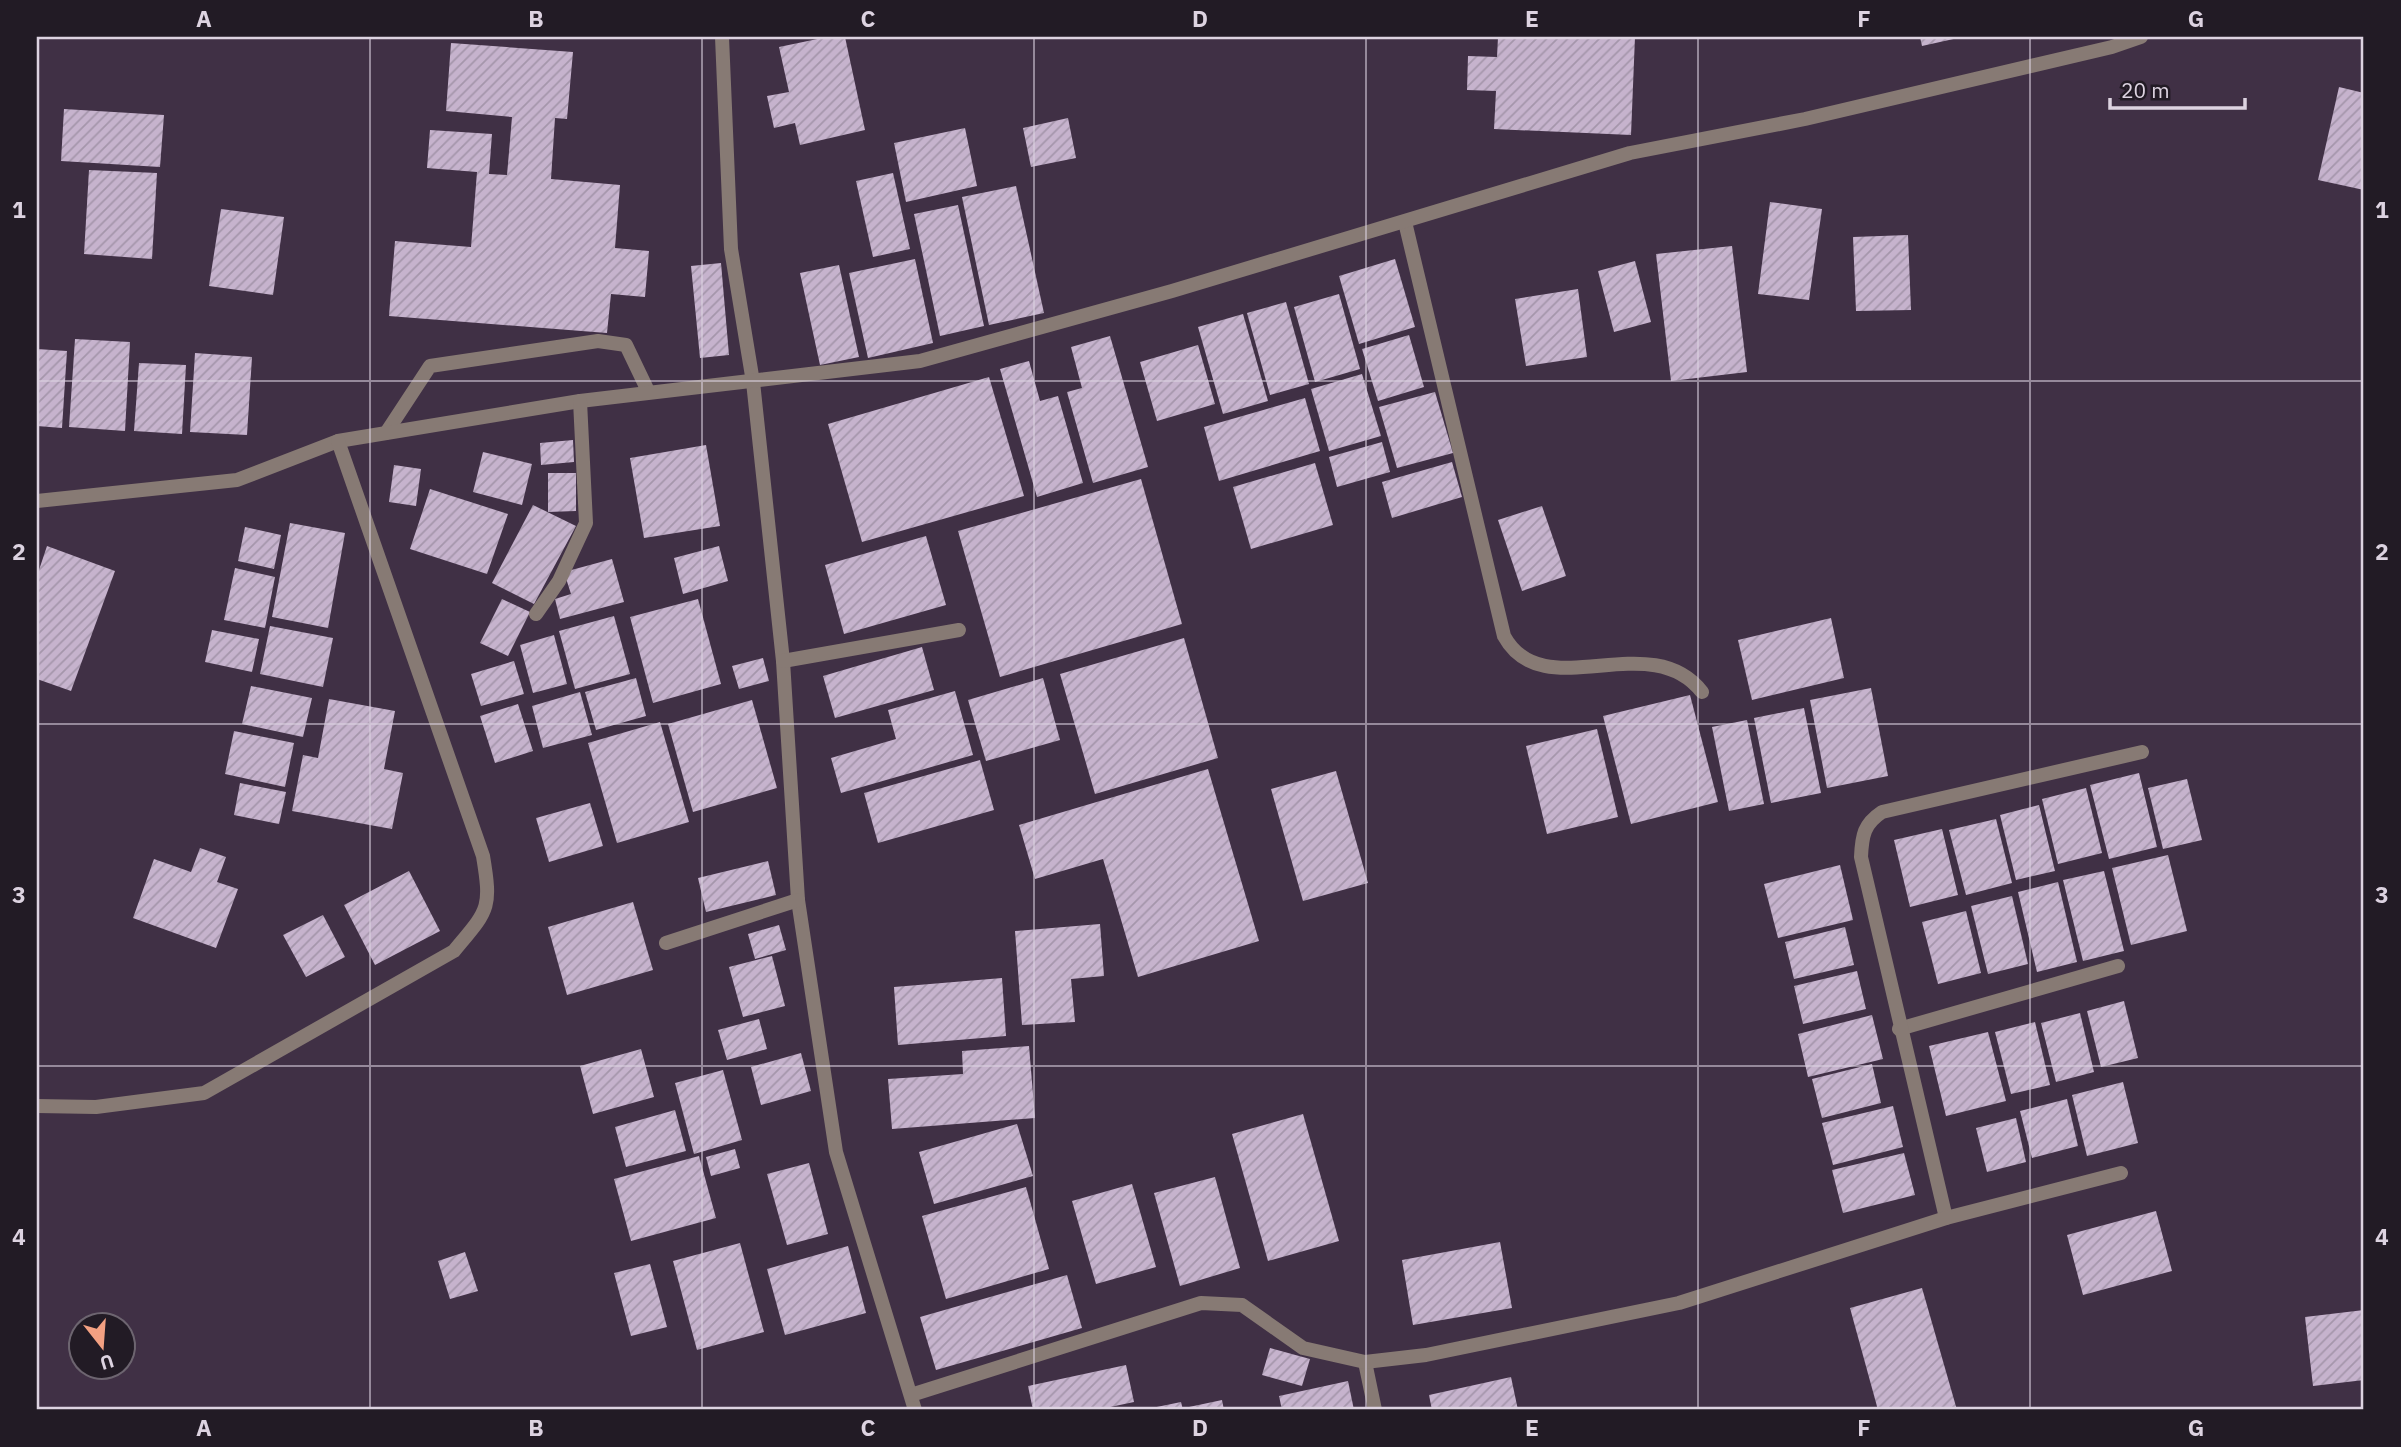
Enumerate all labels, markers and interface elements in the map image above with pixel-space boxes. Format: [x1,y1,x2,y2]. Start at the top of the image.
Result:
text: A [196,3,212,33]
text: B [528,3,544,33]
text: C [861,3,876,33]
text: D [1192,3,1208,33]
text: E [1525,3,1539,33]
text: F [1857,3,1871,33]
text: G [2188,3,2204,33]
scale bar [2110,66,2245,110]
text: 20 m [2121,76,2170,104]
text: 1 [12,194,26,224]
text: 1 [2375,194,2389,224]
text: 2 [12,536,26,566]
text: 2 [2375,536,2389,566]
text: 3 [12,879,26,909]
text: 3 [2375,879,2389,909]
text: 4 [12,1221,26,1251]
text: 4 [2375,1221,2389,1251]
north arrow [66,1310,136,1380]
text: U [97,1349,117,1376]
text: A [196,1412,212,1442]
text: B [528,1412,544,1442]
text: C [861,1412,876,1442]
text: D [1192,1412,1208,1442]
text: E [1525,1412,1539,1442]
text: F [1857,1412,1871,1442]
text: G [2188,1412,2204,1442]

